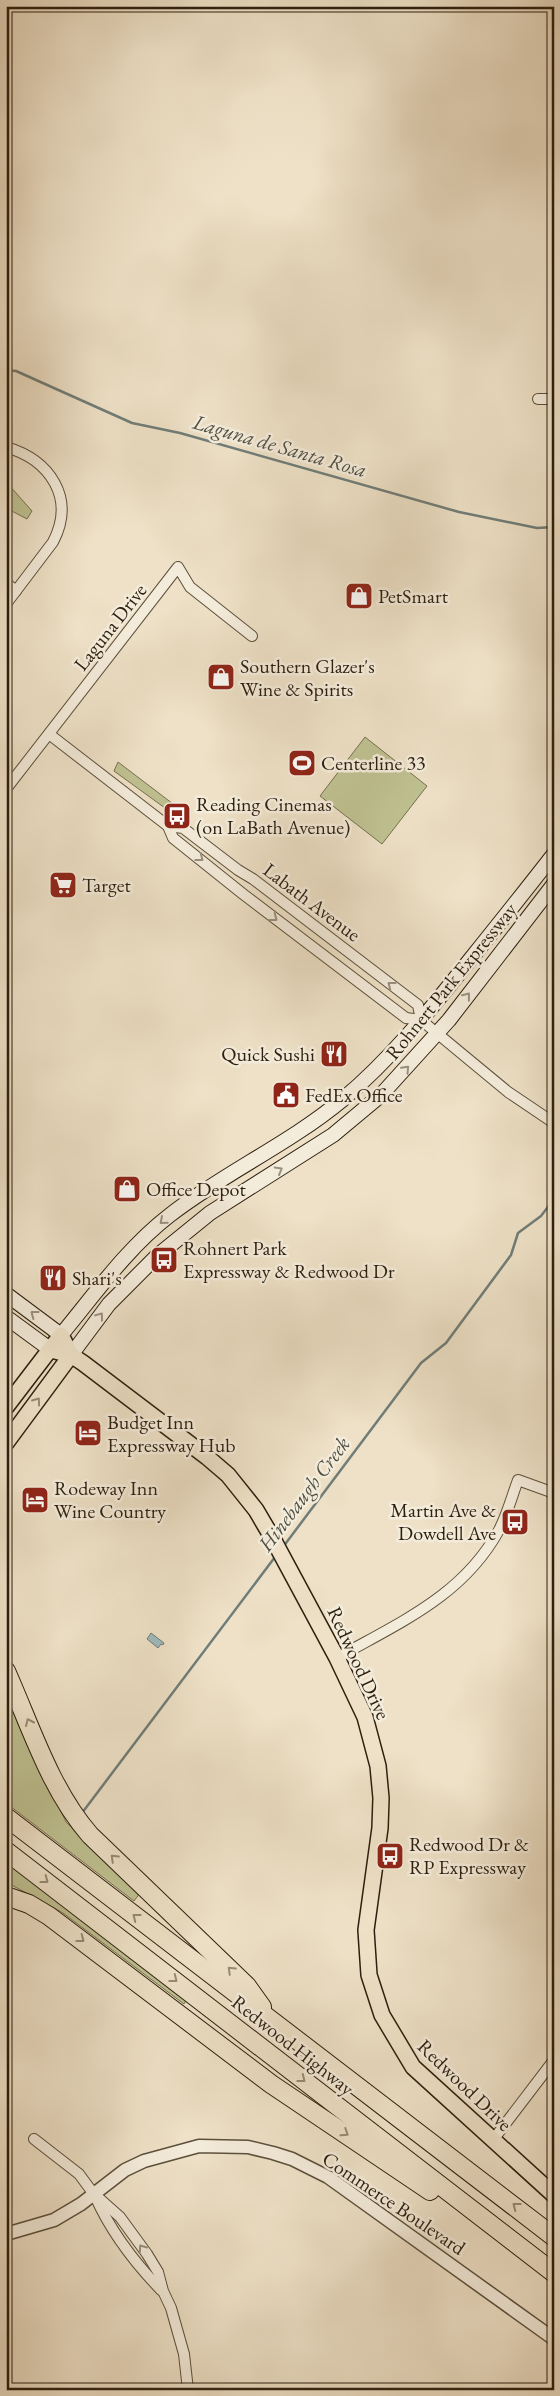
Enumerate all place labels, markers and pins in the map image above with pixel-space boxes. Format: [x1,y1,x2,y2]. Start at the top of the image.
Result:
shop icon: PetSmart [344,581,374,611]
place label: PetSmart [378,583,449,609]
place label: Southern Glazer's Wine & Spirits [240,653,375,702]
shop icon: Southern Glazer's Wine & Spirits [206,662,236,692]
sports icon: Centerline 33 [287,748,317,778]
place label: Centerline 33 [321,750,426,776]
place label: Reading Cinemas (on LaBath Avenue) [196,791,350,840]
bus stop icon: Reading Cinemas (on LaBath Avenue) [162,801,192,831]
supermarket icon: Target [48,870,78,900]
place label: Target [82,872,131,898]
restaurant icon: Quick Sushi [319,1039,349,1069]
place label: Quick Sushi [221,1041,315,1067]
public building icon: FedEx Office [271,1080,301,1110]
place label: FedEx Office [305,1082,403,1108]
shop icon: Office Depot [112,1174,142,1204]
place label: Office Depot [146,1176,246,1202]
place label: Rohnert Park Expressway & Redwood Dr [183,1235,395,1284]
bus stop icon: Rohnert Park Expressway & Redwood Dr [149,1245,179,1275]
restaurant icon: Shari's [38,1263,68,1293]
place label: Shari's [72,1265,122,1291]
place label: Budget Inn Expressway Hub [107,1409,236,1458]
hotel icon: Budget Inn Expressway Hub [73,1418,103,1448]
place label: Rodeway Inn Wine Country [54,1475,166,1524]
hotel icon: Rodeway Inn Wine Country [20,1485,50,1515]
place label: Martin Ave & Dowdell Ave [390,1497,496,1546]
bus stop icon: Martin Ave & Dowdell Ave [500,1507,530,1537]
place label: Redwood Dr & RP Expressway [409,1831,529,1880]
bus stop icon: Redwood Dr & RP Expressway [375,1841,405,1871]

